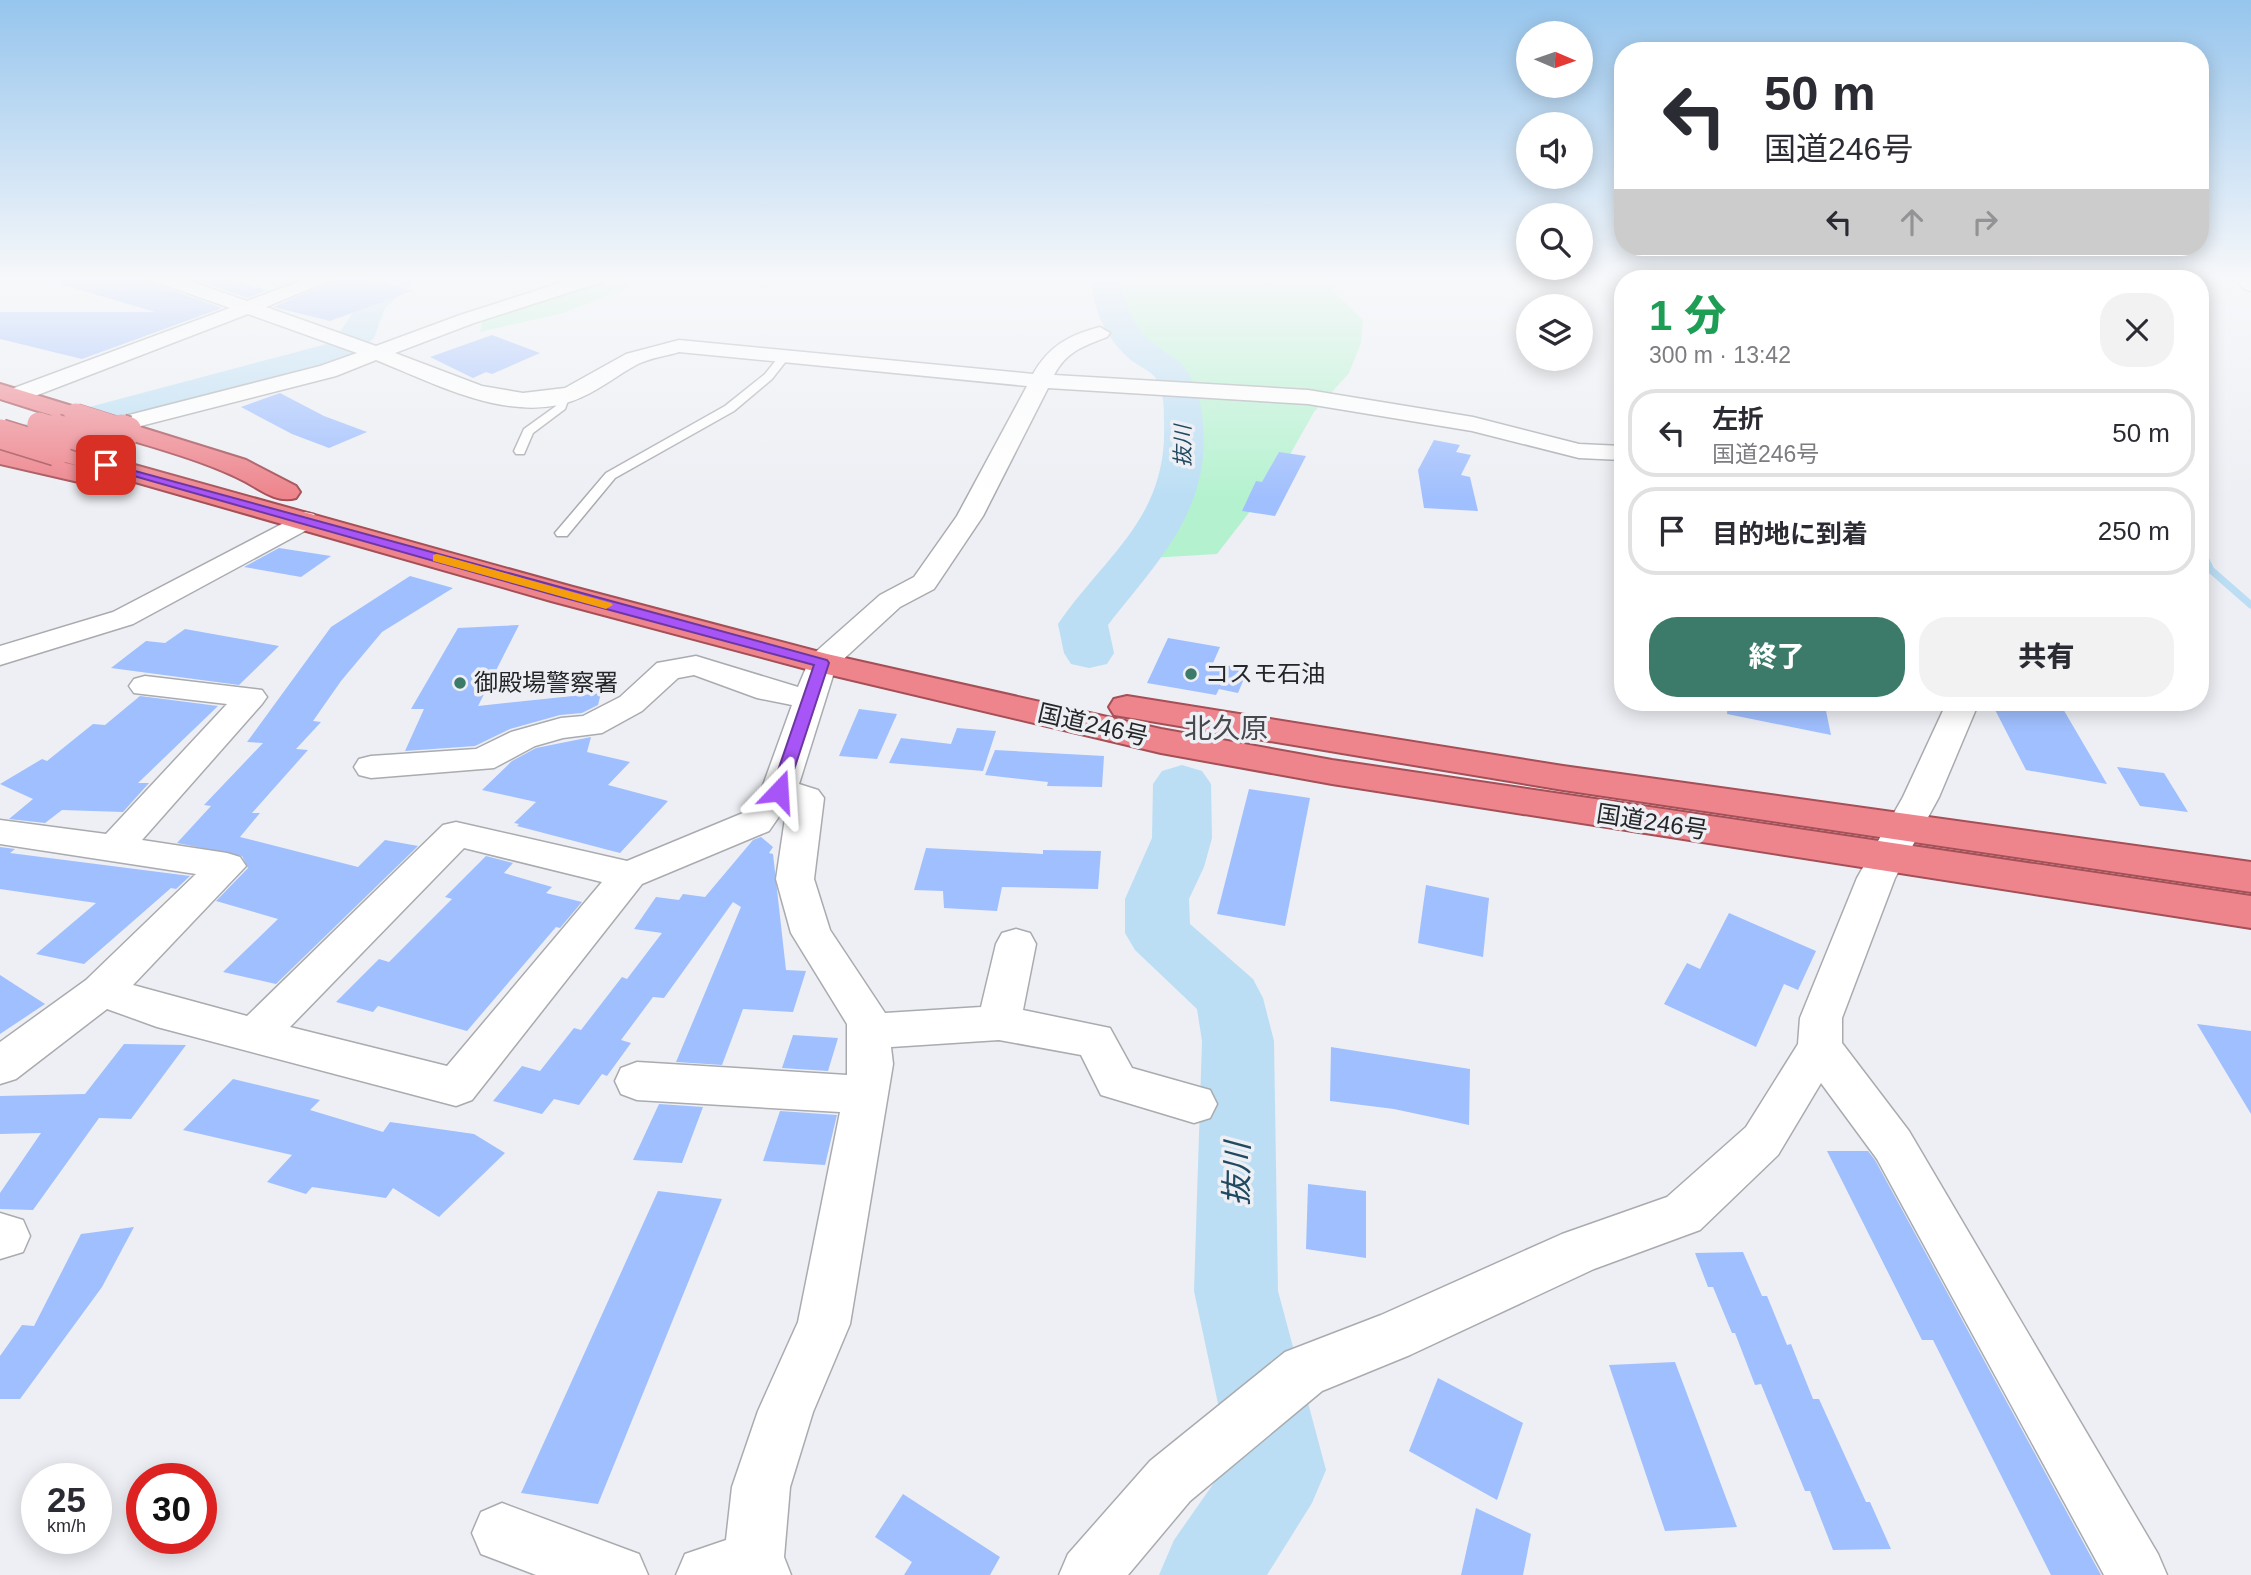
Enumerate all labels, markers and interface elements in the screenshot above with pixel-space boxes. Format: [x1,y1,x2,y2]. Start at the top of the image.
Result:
north arrow [1516,21,1592,98]
map controls [1516,21,1593,371]
text: 50 m [1764,66,1876,120]
icon: left [1649,70,1740,161]
button: sound [1516,112,1593,189]
text: 国道246号 [1764,131,1913,167]
button: search [1516,203,1593,280]
icon: left [1820,203,1858,241]
icon: ahead [1893,203,1931,241]
icon: right [1966,203,2004,241]
text: 1 分 [1649,292,1726,339]
button: close [2100,293,2174,367]
button: layers [1516,294,1593,371]
text: 300 m · 13:42 [1649,342,1791,368]
text: 左折 [1712,404,1764,434]
icon: left [1653,414,1691,452]
text: 50 m [2112,418,2170,448]
water label: 抜川 [1171,423,1194,467]
pin [76,435,136,495]
text: 国道246号 [1712,441,1819,467]
icon: arrive [87,446,125,484]
icon: arrive [1653,512,1691,550]
text: 250 m [2098,516,2170,546]
text: 目的地に到着 [1712,519,1868,549]
button: 終了 [1649,617,1905,697]
button: 共有 [1919,617,2174,697]
place label: コスモ石油 [1205,660,1325,687]
marker: コスモ石油 [1183,666,1199,682]
place label: 御殿場警察署 [474,669,618,696]
marker: 御殿場警察署 [452,675,468,691]
street label: 国道246号 [1035,699,1151,750]
district label: 北久原 [1184,713,1268,744]
position arrow [742,754,816,828]
street label: 国道246号 [1595,799,1710,844]
water label: 抜川 [1218,1139,1256,1206]
speed limit sign: 30 [126,1463,217,1554]
text: 25 [47,1480,86,1519]
text: km/h [47,1516,86,1536]

